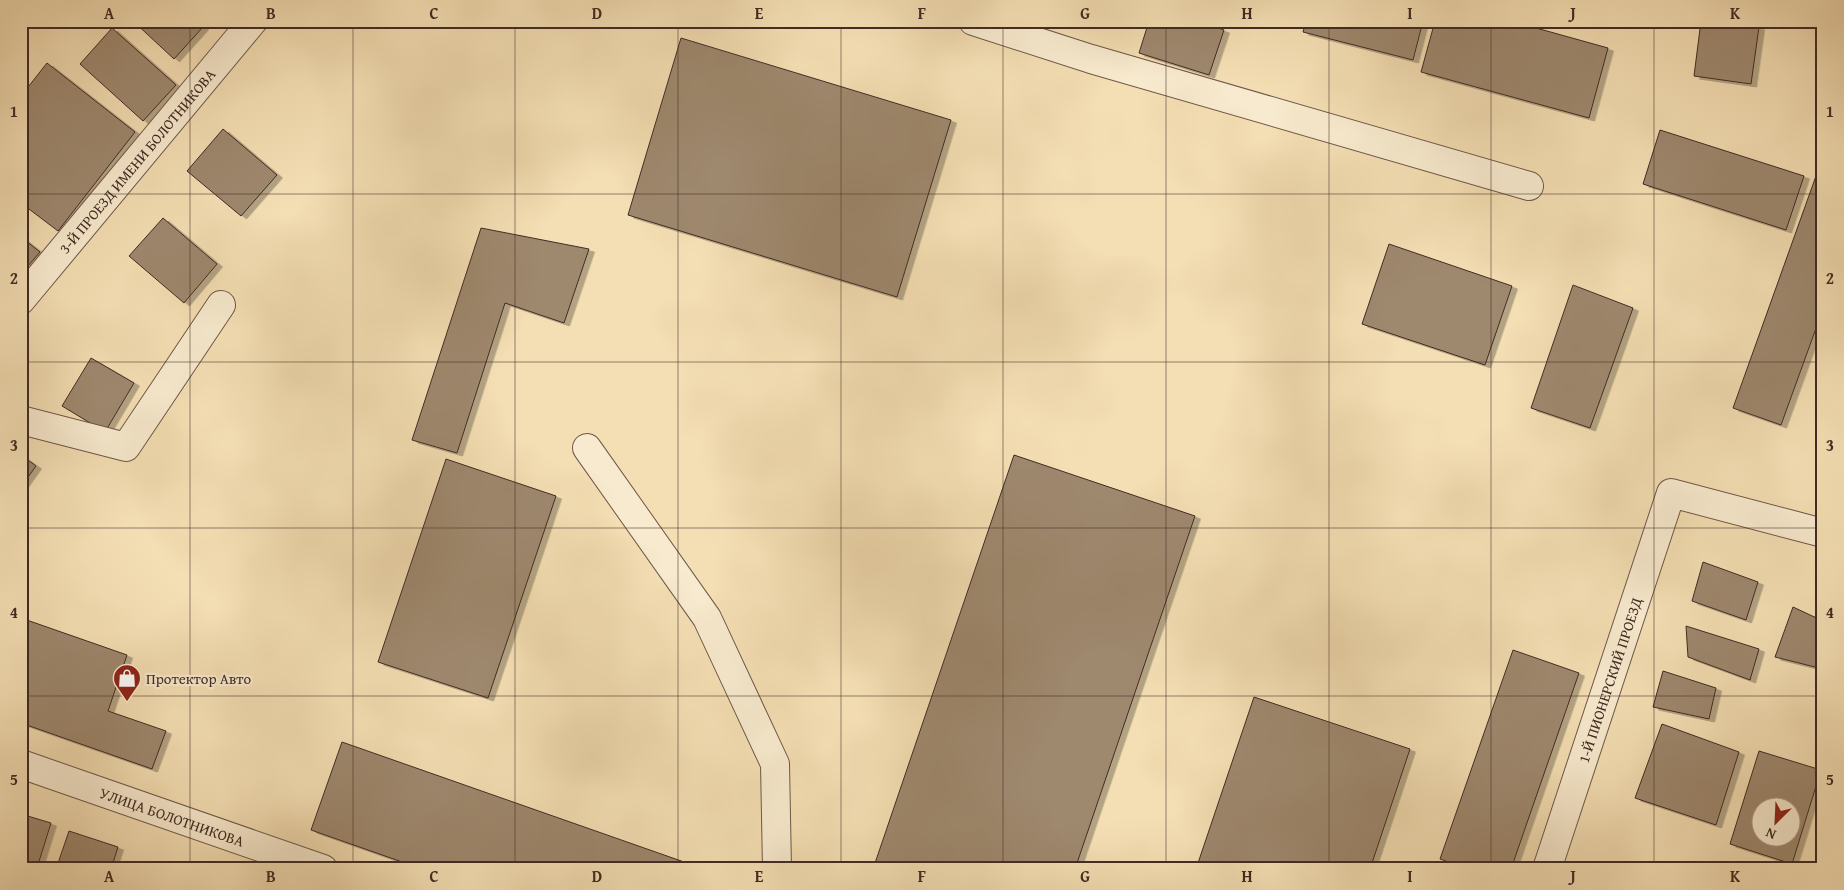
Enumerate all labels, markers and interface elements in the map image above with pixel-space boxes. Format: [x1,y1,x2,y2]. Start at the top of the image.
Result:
text: A [104,1,115,25]
text: B [266,1,276,25]
text: C [429,1,439,25]
text: D [592,1,602,25]
text: E [755,1,764,25]
text: F [918,1,926,25]
text: G [1080,1,1090,25]
text: H [1241,1,1253,25]
text: I [1407,1,1413,25]
text: J [1567,1,1576,25]
text: K [1730,1,1741,25]
street label: 3-Й ПРОЕЗД ИМЕНИ БОЛОТНИКОВА [54,64,220,258]
text: 1 [10,99,18,123]
text: 1 [1826,99,1834,123]
text: 2 [10,266,18,290]
text: 2 [1826,266,1834,290]
text: 3 [10,433,18,457]
text: 3 [1826,433,1834,457]
street label: 1-Й ПИОНЕРСКИЙ ПРОЕЗД [1572,594,1647,765]
text: 4 [10,600,18,624]
text: 4 [1826,600,1834,624]
shop icon: Протектор Авто [112,663,142,702]
place label: Протектор Авто [146,668,252,689]
text: 5 [10,767,18,791]
text: 5 [1826,767,1834,791]
street label: УЛИЦА БОЛОТНИКОВА [97,782,247,851]
north arrow [1752,798,1802,848]
text: N [1762,823,1779,845]
text: A [104,864,115,888]
text: B [266,864,276,888]
text: C [429,864,439,888]
text: D [592,864,602,888]
text: E [755,864,764,888]
text: F [918,864,926,888]
text: G [1080,864,1090,888]
text: H [1241,864,1253,888]
text: I [1407,864,1413,888]
text: J [1567,864,1576,888]
text: K [1730,864,1741,888]

